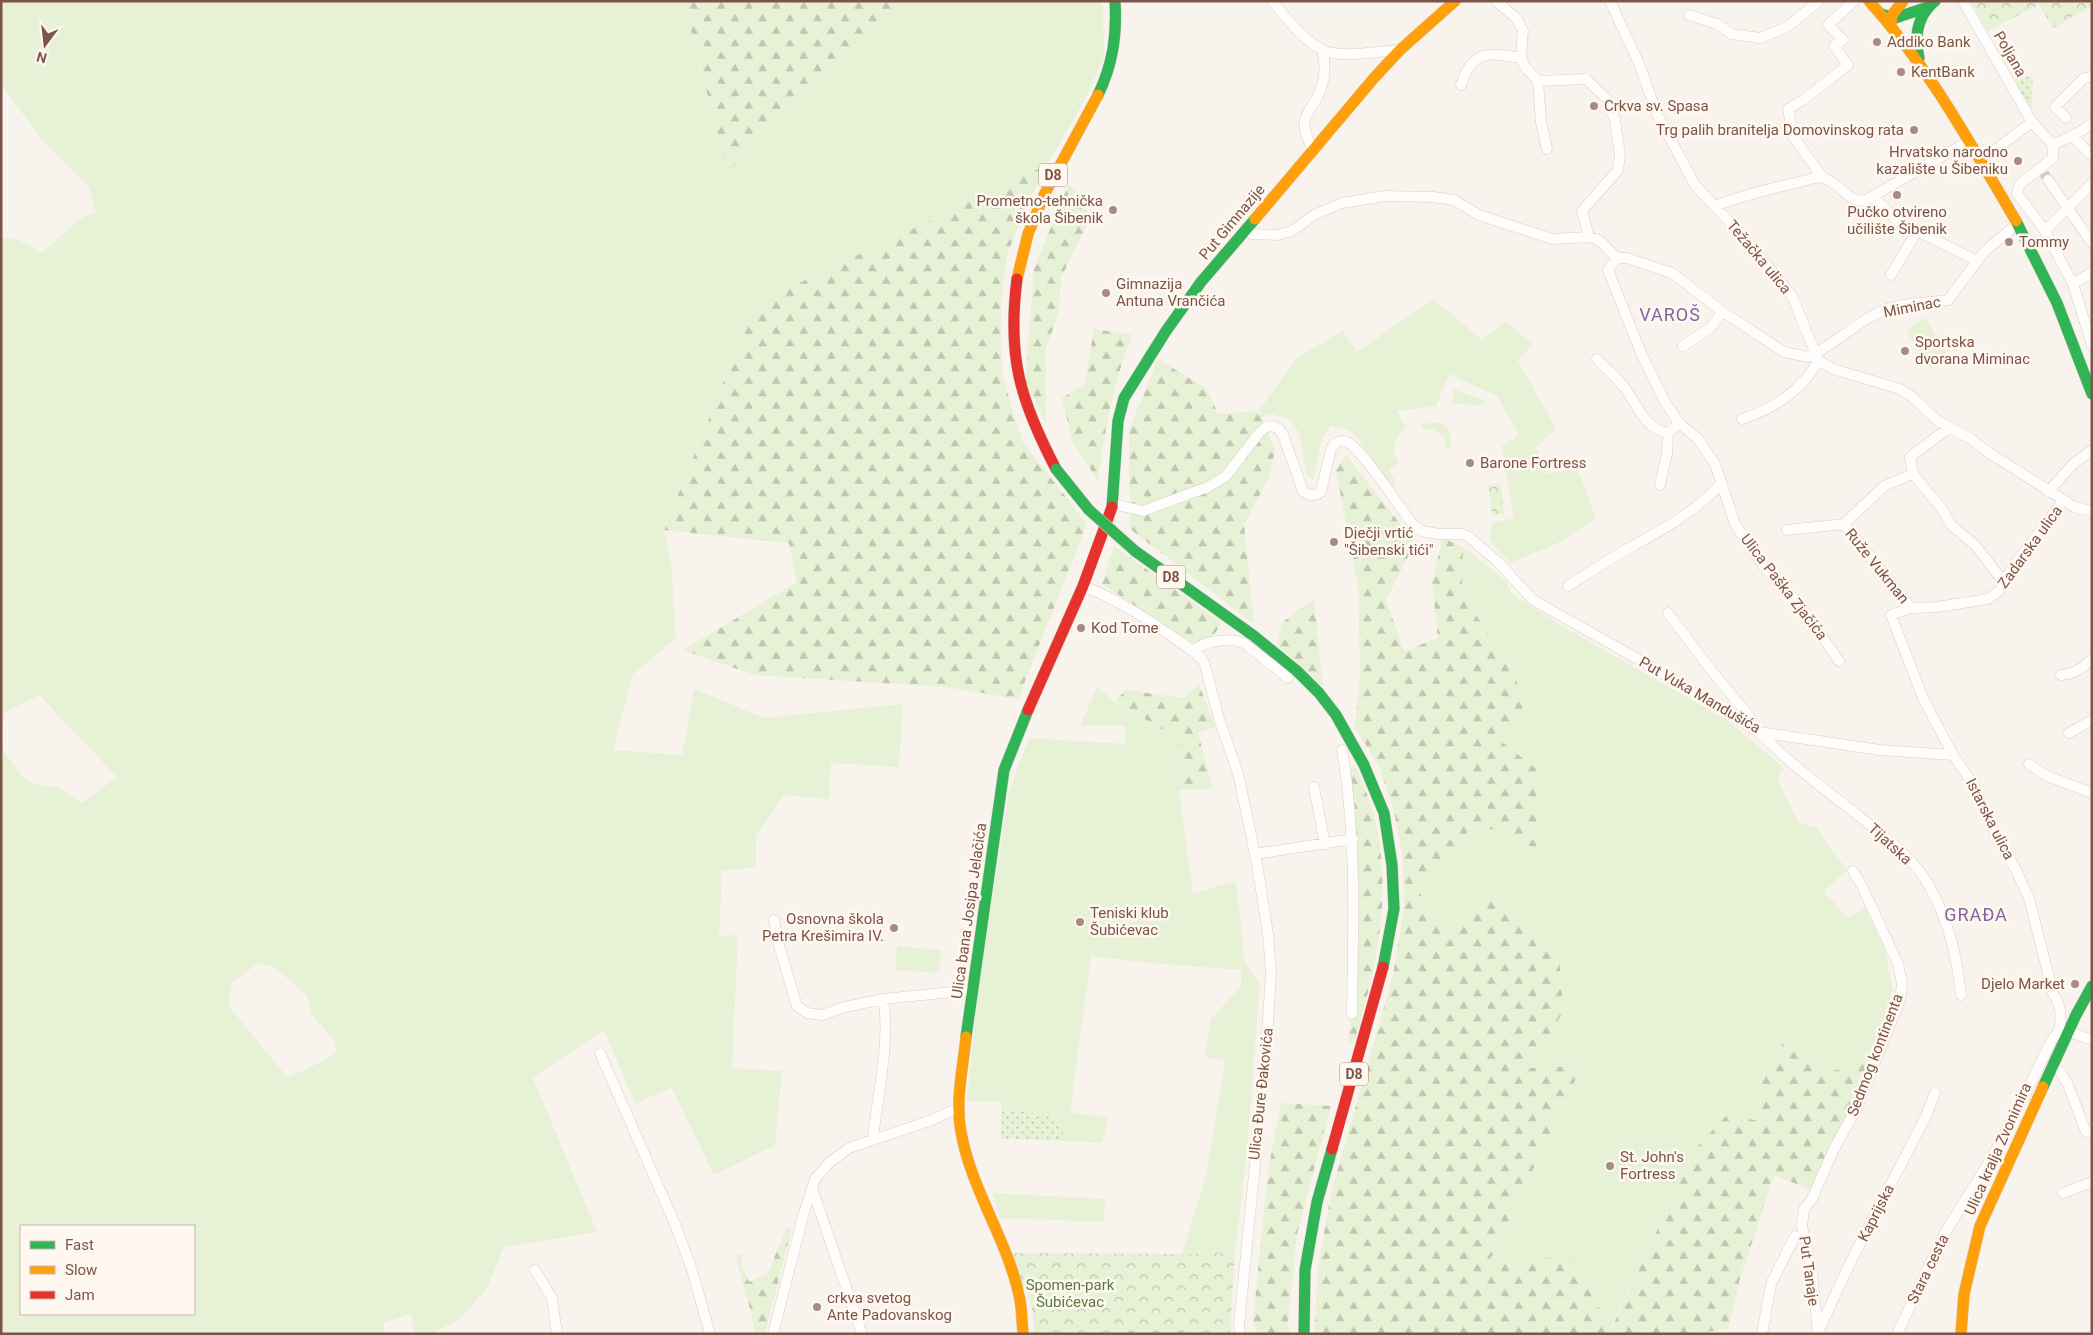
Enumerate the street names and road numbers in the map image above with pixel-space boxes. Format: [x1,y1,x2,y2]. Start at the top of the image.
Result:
street label: Poljana [1990,28,2030,80]
road number: D8 [1039,164,1067,186]
street label: Put Gimnazije [1195,181,1269,263]
street label: Težačka ulica [1723,216,1795,298]
street label: Miminac [1882,293,1942,321]
street label: Zadarska ulica [1994,502,2066,592]
street label: Ruže Vukman [1841,525,1913,607]
street label: Ulica Paška Zjačića [1737,530,1831,644]
road number: D8 [1157,566,1185,588]
street label: Put Vuka Mandušića [1636,653,1764,737]
street label: Istarska ulica [1962,775,2018,863]
street label: Tijatska [1865,819,1915,869]
street label: Ulica bana Josipa Jelačića [948,822,990,1000]
street label: Sedmog kontinenta [1843,991,1907,1119]
street label: Ulica Đure Đakovića [1245,1027,1277,1161]
road number: D8 [1340,1062,1368,1086]
street label: Ulica kralja Zvonimira [1961,1080,2035,1218]
street label: Kaprijska [1854,1181,1898,1245]
street label: Stara cesta [1903,1231,1953,1307]
street label: Put Tanaje [1795,1235,1823,1307]

